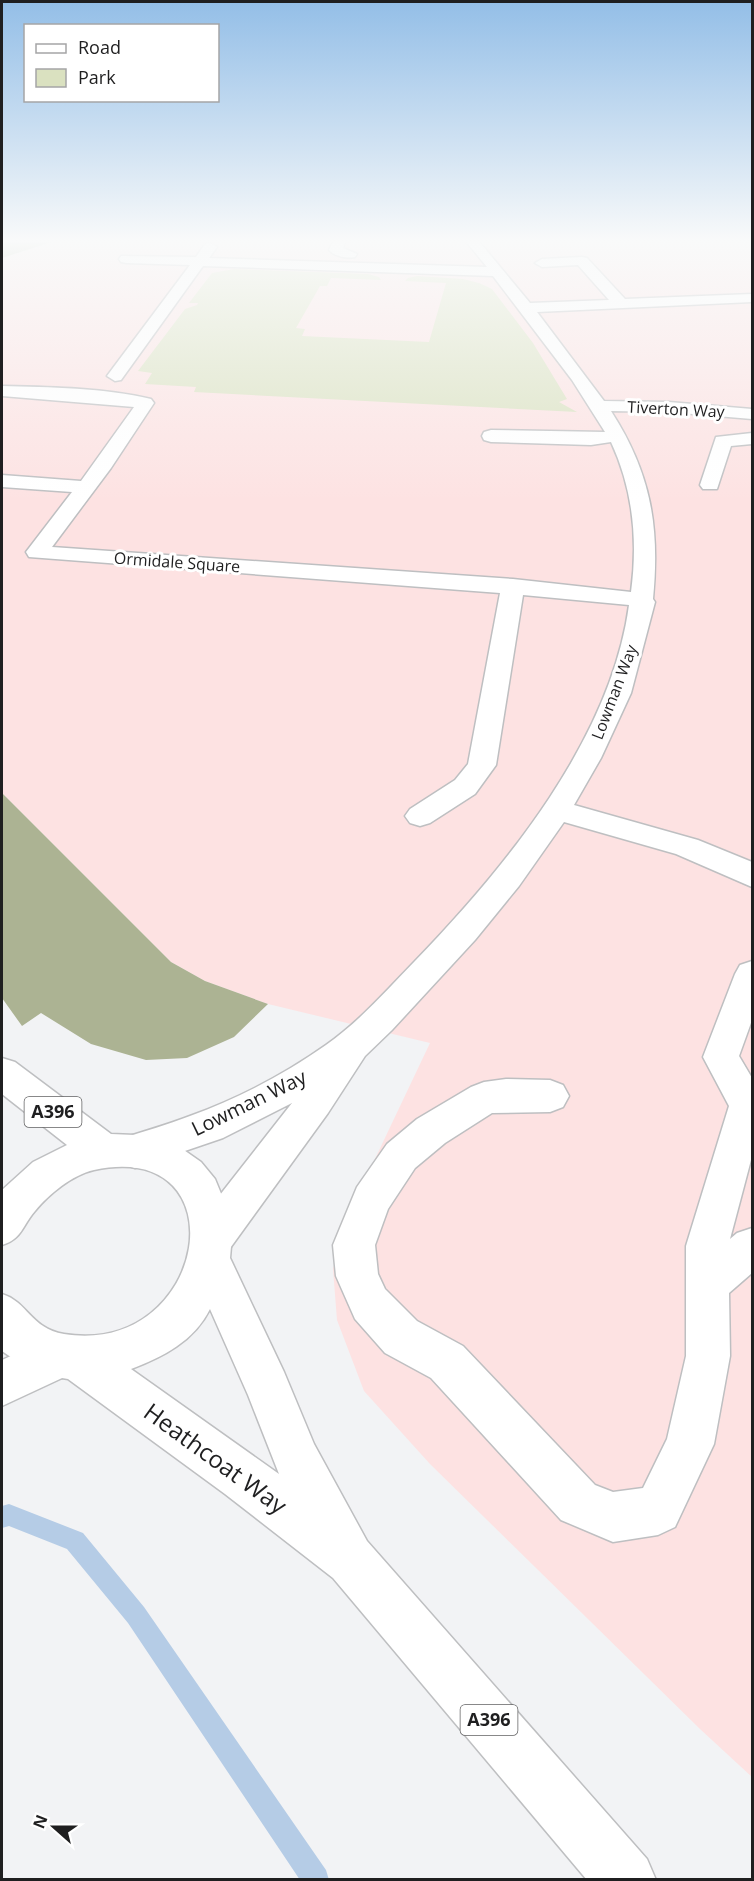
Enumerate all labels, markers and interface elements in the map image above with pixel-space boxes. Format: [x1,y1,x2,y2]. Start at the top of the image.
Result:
legend [24,24,219,102]
text: Road [78,35,121,59]
text: Park [78,65,116,89]
street label: Tiverton Way [627,395,726,423]
street label: Ormidale Square [113,547,241,577]
street label: Lowman Way [586,641,642,742]
street label: Lowman Way [187,1063,312,1142]
road number: A396 [25,1097,82,1127]
street label: Heathcoat Way [138,1395,295,1521]
road number: A396 [460,1705,518,1735]
north arrow [24,1797,84,1857]
text: N [27,1812,53,1832]

